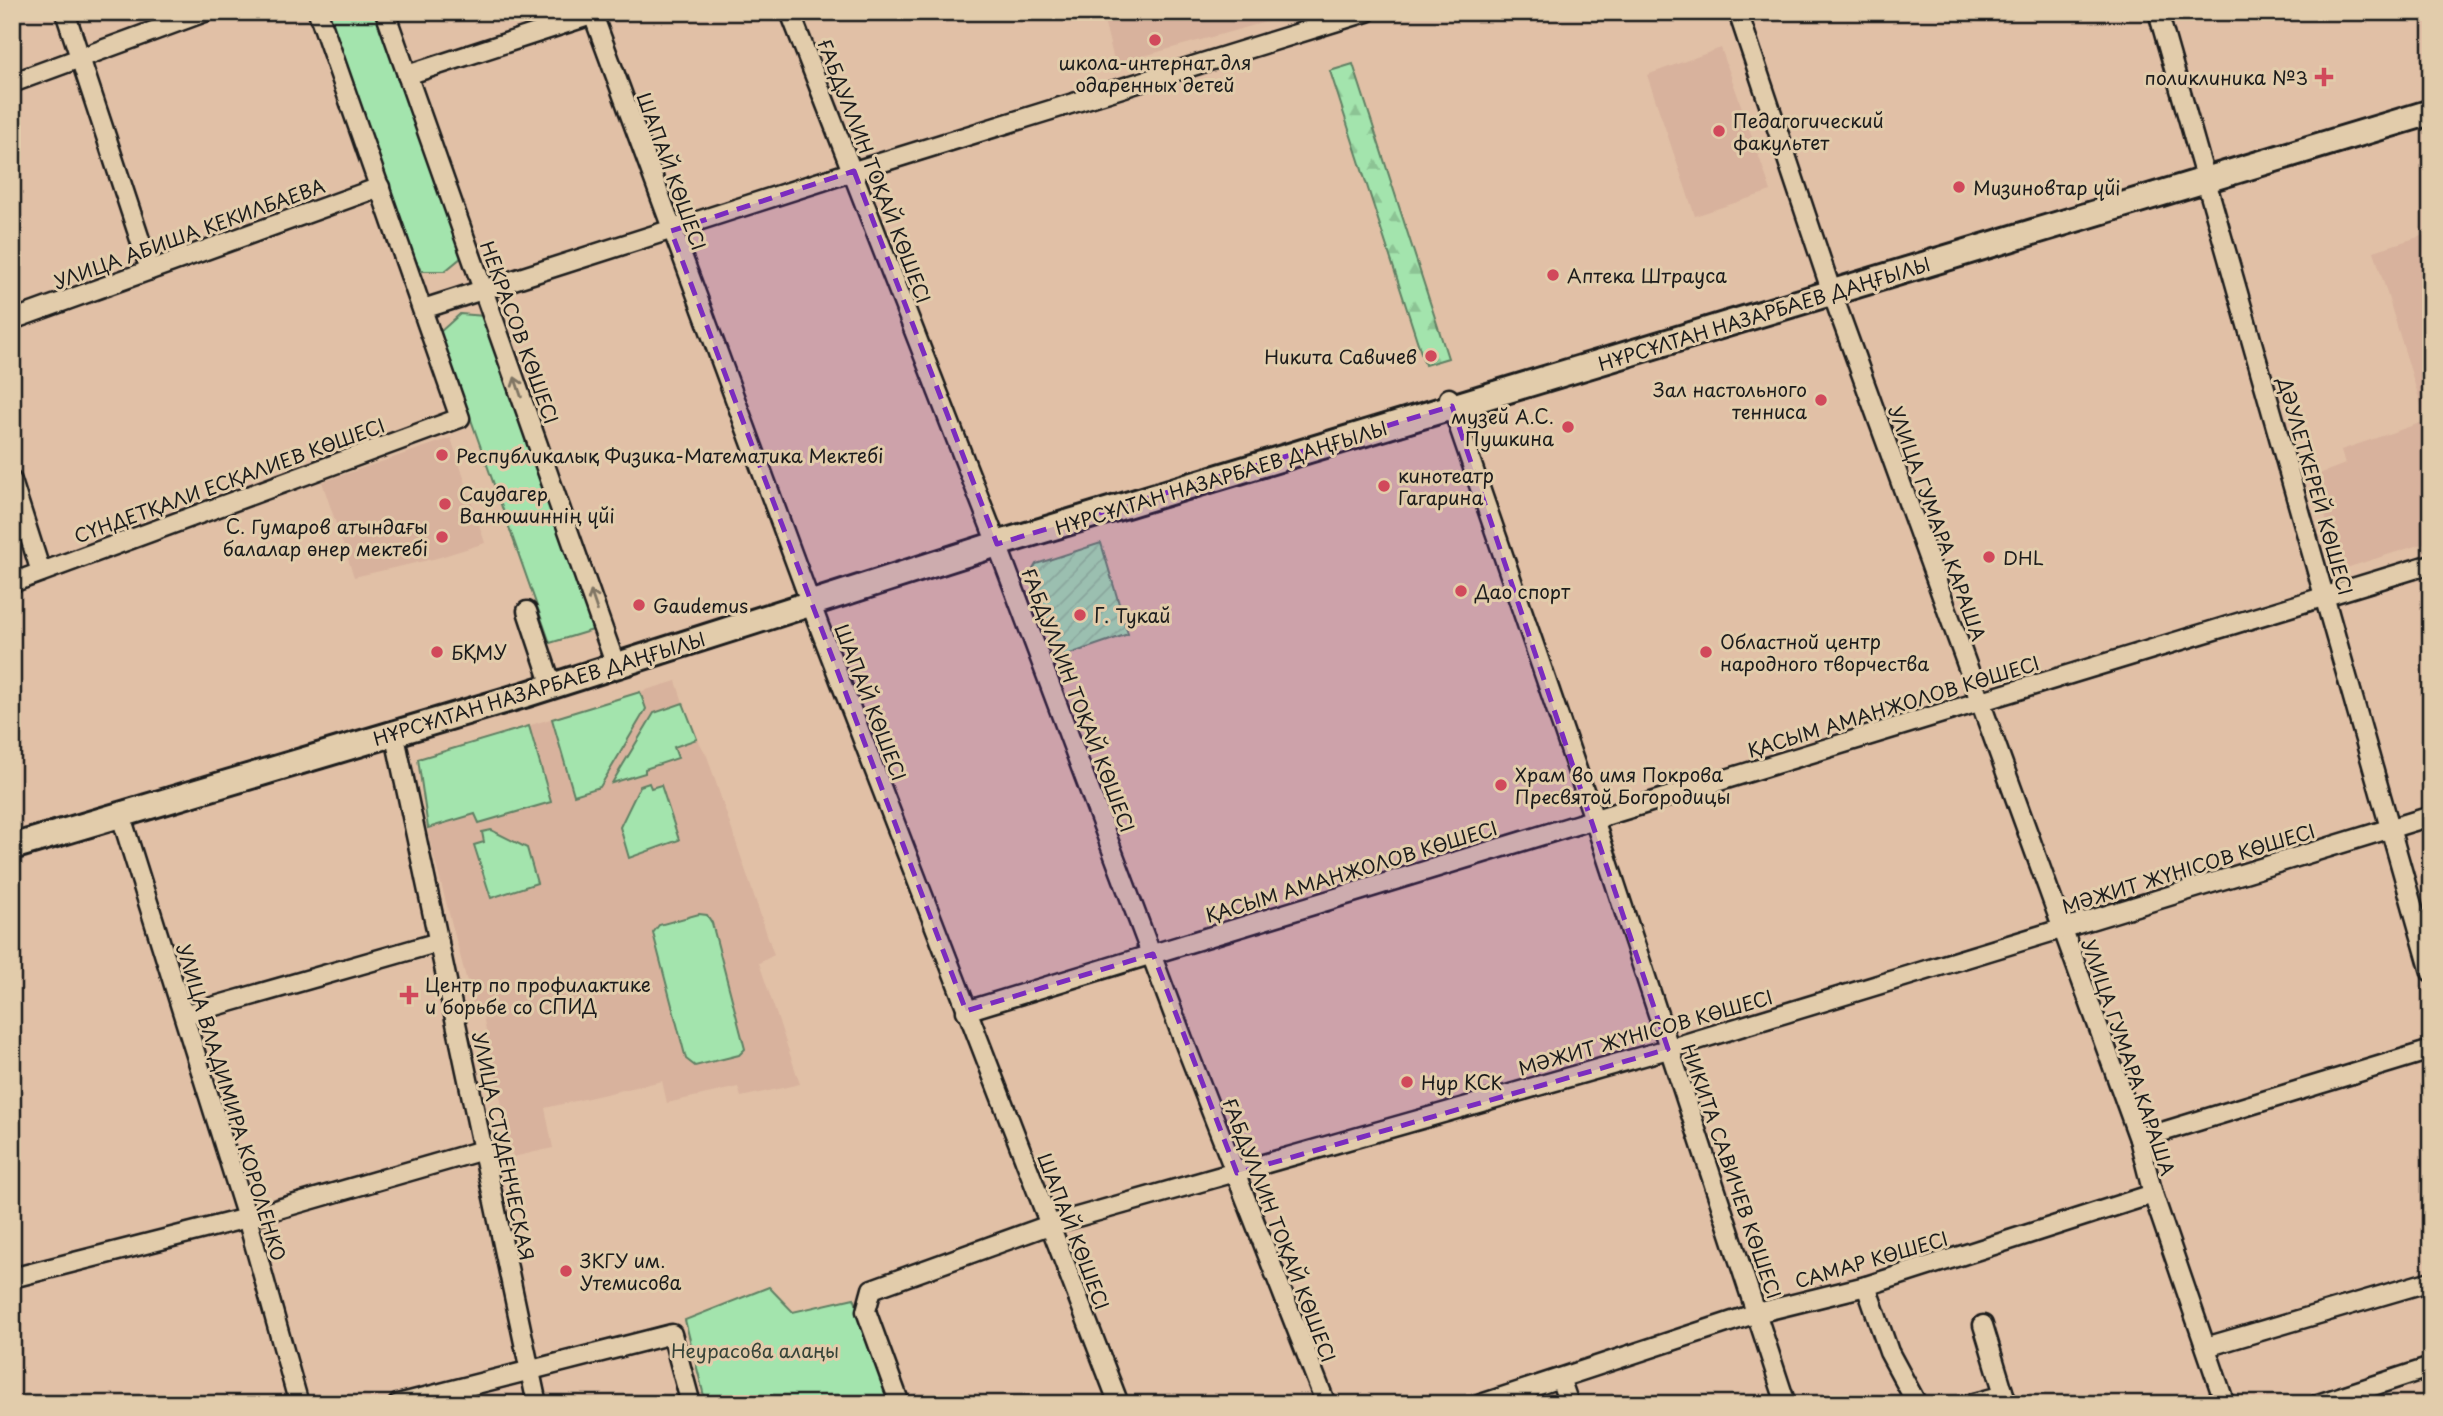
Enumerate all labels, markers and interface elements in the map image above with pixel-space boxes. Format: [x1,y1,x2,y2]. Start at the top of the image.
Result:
marker: школа-интернат для одаренных детей [1147,32,1163,48]
street label: ҒАБДУЛЛИН ТОҚАЙ КӨШЕСІ [812,35,938,307]
place label: школа-интернат для одаренных детей [1059,48,1251,98]
place label: поликлиника №3 [2145,63,2308,91]
marker: поликлиника №3 [2314,67,2334,87]
street label: ШАПАЙ КӨШЕСІ [630,88,714,254]
place label: Педагогический факультет [1733,106,1884,156]
marker: Педагогический факультет [1711,123,1727,139]
street label: УЛИЦА АБИША КЕКИЛБАЕВА [49,171,329,295]
place label: Мизиновтар үйі [1973,173,2121,201]
marker: Мизиновтар үйі [1951,179,1967,195]
street label: НЕКРАСОВ КӨШЕСІ [474,237,566,427]
street label: НҰРСҰЛТАН НАЗАРБАЕВ ДАҢҒЫЛЫ [1594,249,1934,377]
place label: Аптека Штрауса [1567,261,1727,289]
marker: Аптека Штрауса [1545,267,1561,283]
place label: Никита Савичев [1264,342,1417,370]
marker: Никита Савичев [1423,348,1439,364]
street label: ДӘУЛЕТКЕРЕЙ КӨШЕСІ [2271,373,2360,598]
place label: Зал настольного тенниса [1653,375,1807,425]
one-way arrow [511,376,523,398]
marker: Зал настольного тенниса [1813,392,1829,408]
street label: УЛИЦА ГУМАРА КАРАША [1882,401,1994,645]
place label: музей А.С. Пушкина [1451,402,1554,452]
street label: СҮНДЕТҚАЛИ ЕСҚАЛИЕВ КӨШЕСІ [70,411,388,549]
street label: НҰРСҰЛТАН НАЗАРБАЕВ ДАҢҒЫЛЫ [1051,413,1391,541]
marker: музей А.С. Пушкина [1560,419,1576,435]
place label: Республикалық Физика-Математика Мектебі [456,441,884,469]
marker: Республикалық Физика-Математика Мектебі [434,447,450,463]
place label: кинотеатр Гагарина [1398,461,1494,511]
marker: кинотеатр Гагарина [1376,478,1392,494]
place label: Саудагер Ванюшиннің үйі [459,479,615,529]
marker: Саудагер Ванюшиннің үйі [437,496,453,512]
place label: С. Гумаров атындағы балалар өнер мектебі [223,512,428,562]
marker: С. Гумаров атындағы балалар өнер мектебі [434,529,450,545]
place label: DHL [2003,543,2044,571]
marker: DHL [1981,549,1997,565]
street label: ҒАБДУЛЛИН ТОҚАЙ КӨШЕСІ [1016,564,1142,836]
place label: Дао спорт [1474,577,1571,605]
marker: Дао спорт [1453,583,1469,599]
one-way arrow [586,591,599,613]
place label: Gaudemus [653,591,748,619]
marker: Gaudemus [631,597,647,613]
place label: Г. Тукай [1094,601,1170,629]
marker: Г. Тукай [1072,607,1088,623]
street label: ШАПАЙ КӨШЕСІ [828,620,914,784]
street label: НҰРСҰЛТАН НАЗАРБАЕВ ДАҢҒЫЛЫ [369,624,709,752]
place label: Областной центр народного творчества [1720,627,1929,677]
place label: БҚМУ [451,638,507,666]
marker: БҚМУ [429,644,445,660]
marker: Областной центр народного творчества [1698,644,1714,660]
street label: ҚАСЫМ АМАНЖОЛОВ КӨШЕСІ [1744,648,2042,764]
place label: Храм во имя Покрова Пресвятой Богородицы [1515,760,1730,810]
marker: Храм во имя Покрова Пресвятой Богородицы [1493,777,1509,793]
street label: ҚАСЫМ АМАНЖОЛОВ КӨШЕСІ [1202,813,1500,929]
street label: МӘЖИТ ЖҮНІСОВ КӨШЕСІ [2058,816,2318,920]
street label: УЛИЦА ГУМАРА КАРАША [2075,935,2183,1179]
street label: УЛИЦА ВЛАДИМИРА КОРОЛЕНКО [170,940,294,1264]
place label: Центр по профилактике и борьбе со СПИД [425,970,651,1020]
street label: МӘЖИТ ЖҮНІСОВ КӨШЕСІ [1515,982,1775,1082]
marker: Центр по профилактике и борьбе со СПИД [399,985,419,1005]
street label: УЛИЦА СТУДЕНЧЕСКАЯ [466,1029,542,1263]
street label: НИКИТА САВИЧЕВ КӨШЕСІ [1675,1040,1789,1302]
place label: Нур КСК [1421,1068,1503,1096]
marker: Нур КСК [1399,1074,1415,1090]
street label: ҒАБДУЛЛИН ТОҚАЙ КӨШЕСІ [1217,1094,1343,1366]
street label: ШАПАЙ КӨШЕСІ [1031,1149,1117,1313]
street label: САМАР КӨШЕСІ [1791,1224,1951,1294]
place label: ЗКГУ им. Утемисова [580,1246,681,1296]
marker: ЗКГУ им. Утемисова [558,1263,574,1279]
park label: Неурасова алаңы [671,1336,839,1364]

